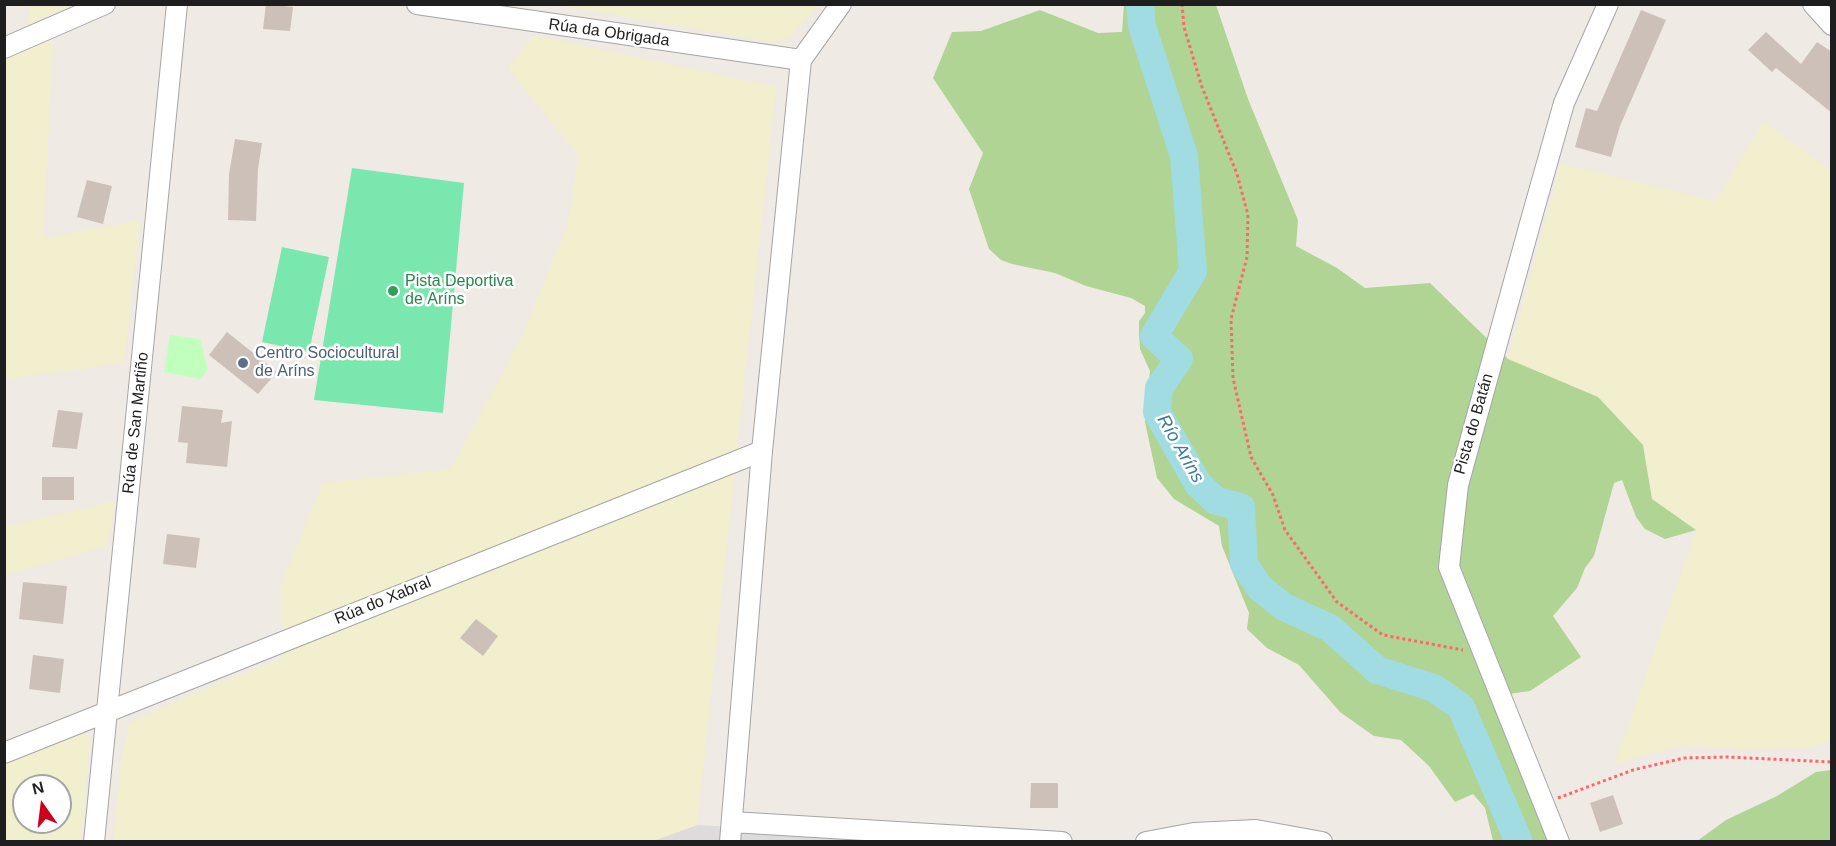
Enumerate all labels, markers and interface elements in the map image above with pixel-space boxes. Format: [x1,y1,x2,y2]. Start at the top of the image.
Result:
street label: Rúa da Obrigada [547,15,671,51]
place label: Pista Deportiva de Aríns [405,272,513,310]
marker: Pista Deportiva de Aríns [386,284,400,298]
place label: Centro Sociocultural de Aríns [255,344,399,382]
street label: Rúa de San Martiño [119,351,153,495]
marker: Centro Sociocultural de Aríns [236,356,250,370]
street label: Pista do Batán [1450,371,1498,477]
water label: Río Aríns [1152,411,1208,487]
street label: Rúa do Xabral [332,573,434,629]
north arrow [12,774,72,834]
text: N [30,778,46,798]

